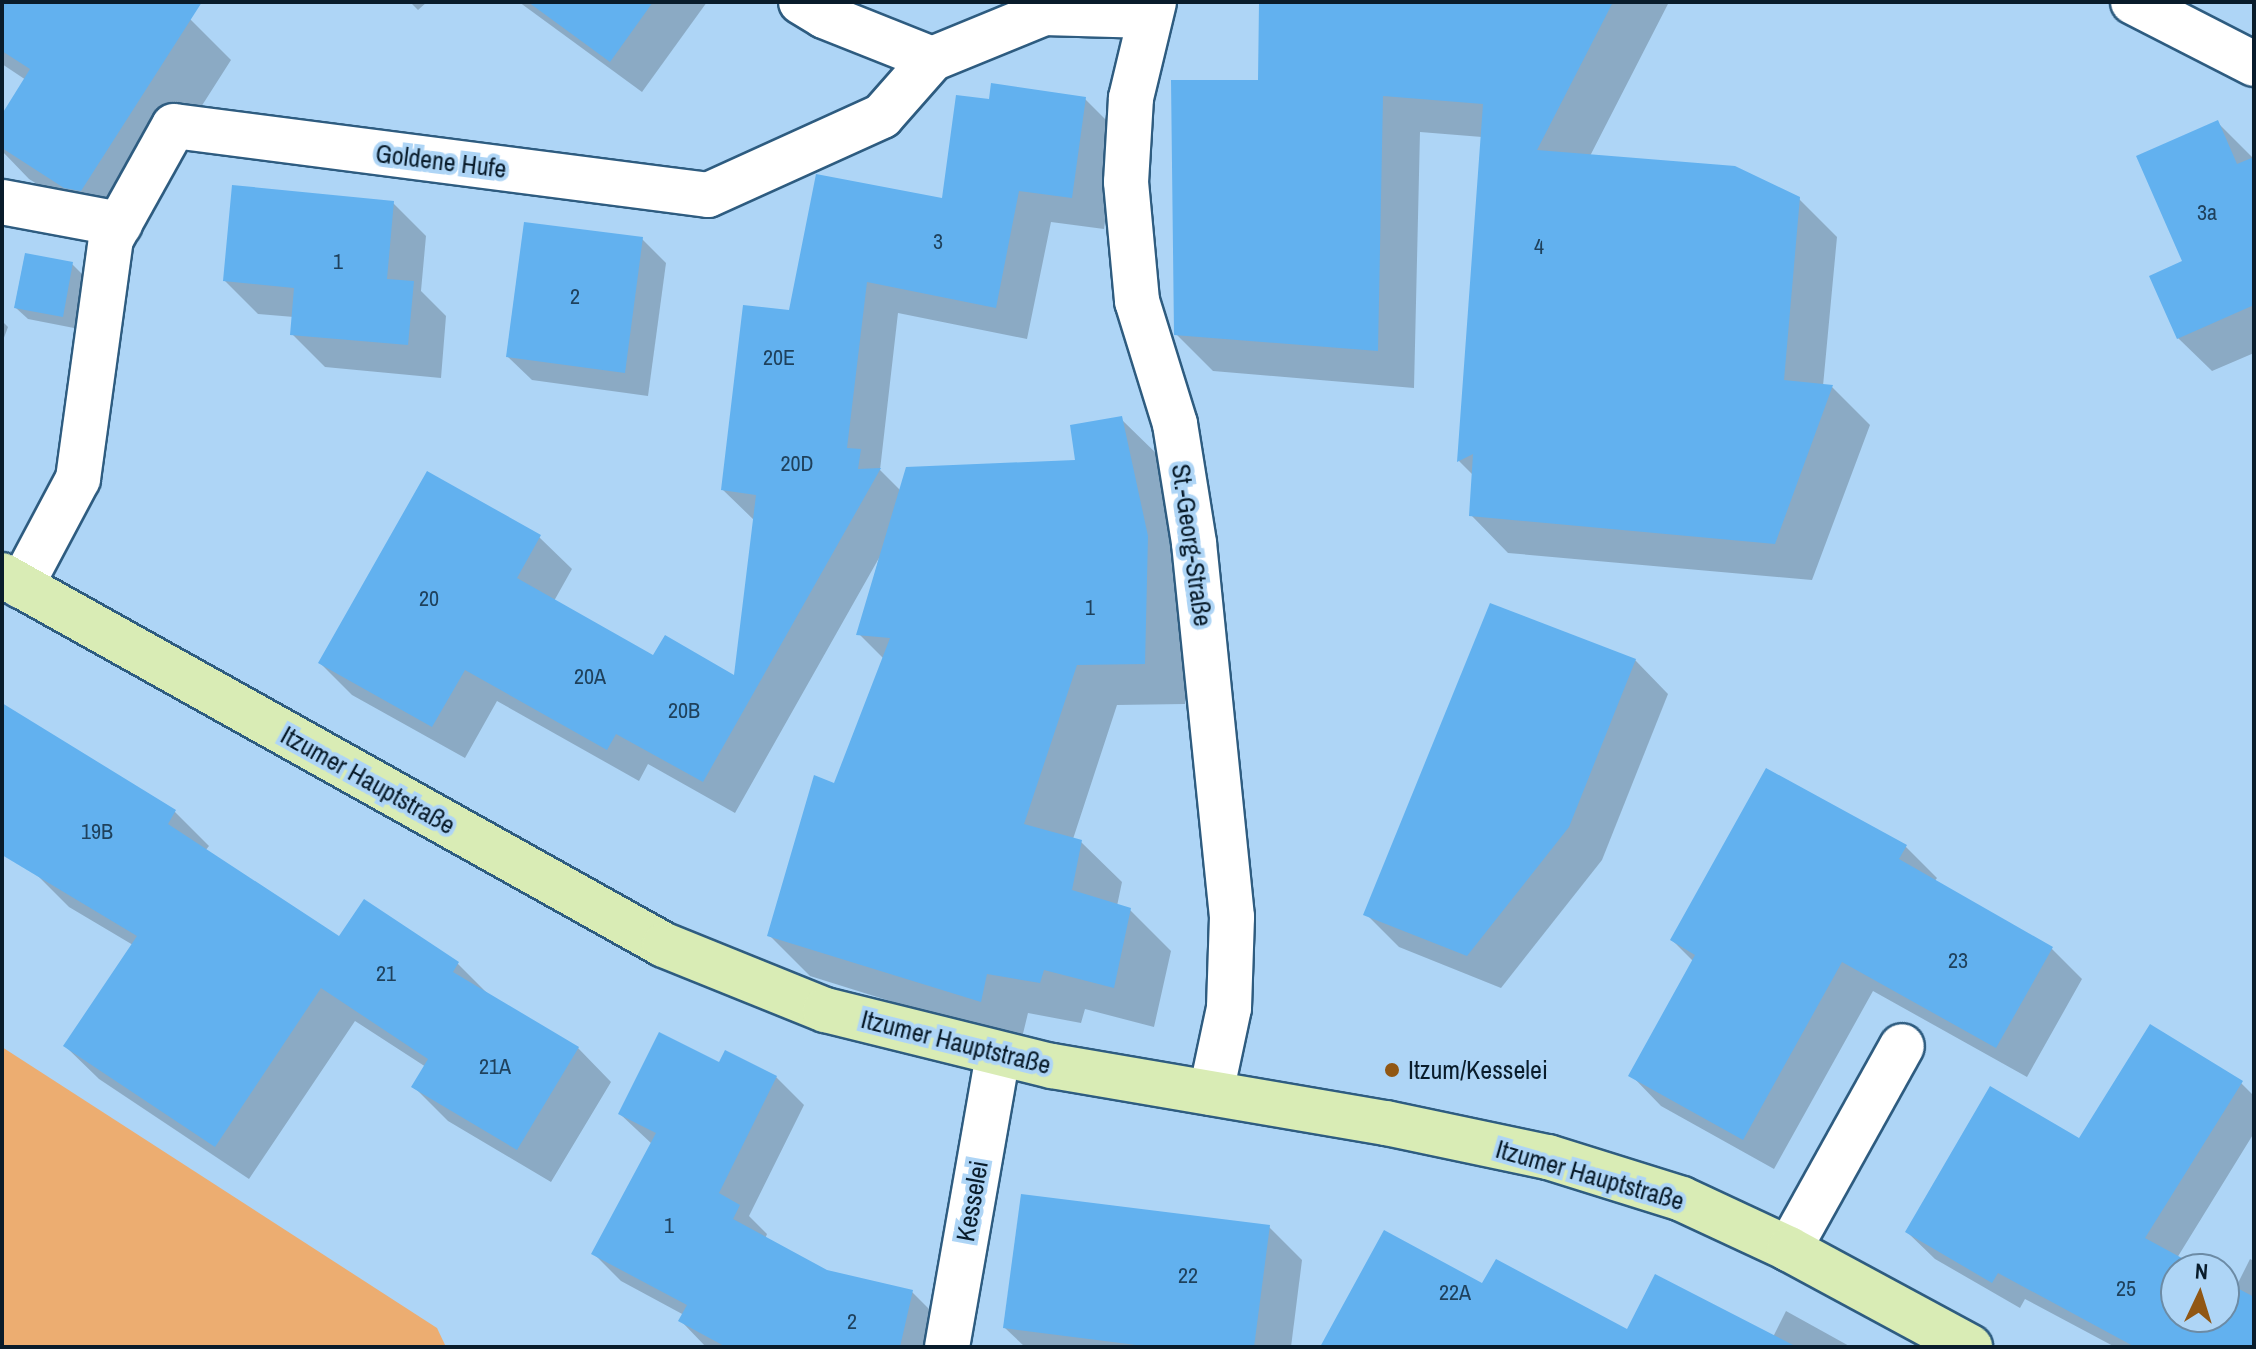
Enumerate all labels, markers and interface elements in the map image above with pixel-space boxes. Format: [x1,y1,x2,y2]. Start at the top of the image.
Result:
street label: Goldene Hufe [374,137,508,185]
house number: 3a [2197,200,2217,226]
house number: 3 [933,229,943,255]
house number: 4 [1534,234,1544,260]
house number: 1 [333,249,343,275]
house number: 2 [570,284,580,310]
house number: 20E [763,345,795,371]
house number: 20D [780,451,814,477]
street label: St.-Georg-Straße [1165,462,1219,628]
house number: 20 [419,586,439,612]
house number: 1 [1085,595,1095,621]
house number: 20A [574,664,606,690]
house number: 20B [668,698,700,724]
street label: Itzumer Hauptstraße [275,719,461,841]
house number: 19B [81,819,113,845]
house number: 23 [1948,948,1968,974]
house number: 21 [376,961,396,987]
street label: Itzumer Hauptstraße [858,1003,1054,1081]
house number: 21A [479,1054,511,1080]
place label: Itzum/Kesselei [1408,1054,1548,1086]
marker: Itzum/Kesselei [1383,1061,1401,1079]
street label: Itzumer Hauptstraße [1492,1133,1688,1217]
street label: Kesselei [950,1158,994,1244]
house number: 1 [664,1213,674,1239]
north arrow [2160,1253,2240,1333]
text: N [2194,1256,2209,1286]
house number: 22 [1178,1263,1198,1289]
house number: 25 [2116,1276,2136,1302]
house number: 22A [1439,1280,1471,1306]
house number: 2 [847,1309,857,1335]

